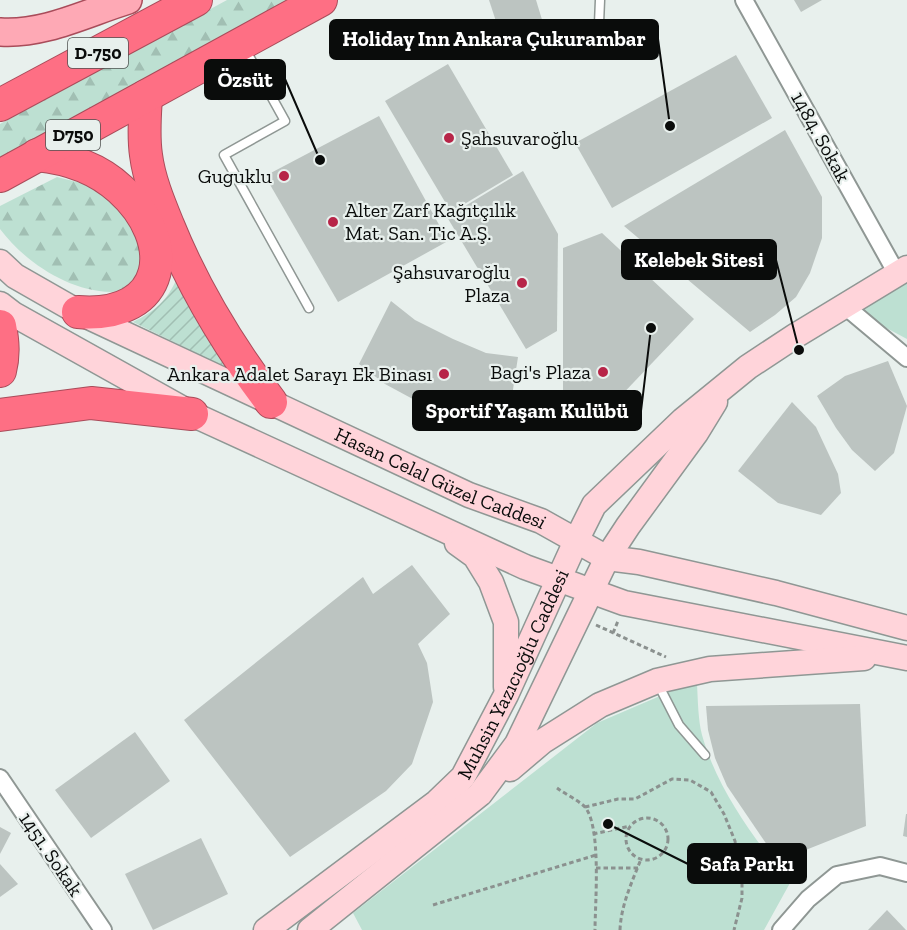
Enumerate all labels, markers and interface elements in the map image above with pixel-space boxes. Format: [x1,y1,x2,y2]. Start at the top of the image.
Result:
callout: Holiday Inn Ankara Çukurambar [330,20,658,59]
text: Holiday Inn Ankara Çukurambar [342,26,646,51]
road number: D-750 [68,38,128,68]
callout: Özsüt [205,60,285,99]
text: Özsüt [217,67,273,92]
street label: 1484. Sokak [786,87,856,187]
road number: D750 [46,120,100,150]
place label: Şahsuvaroğlu [461,126,578,150]
marker: Şahsuvaroğlu [442,131,456,145]
place label: Guguklu [198,164,272,188]
marker: Guguklu [277,169,291,183]
place label: Alter Zarf Kağıtçılık Mat. San. Tic A.Ş. [345,198,516,245]
marker: Alter Zarf Kağıtçılık Mat. San. Tic A.Ş. [326,215,340,229]
callout: Kelebek Sitesi [622,240,776,279]
text: Kelebek Sitesi [634,247,764,272]
place label: Şahsuvaroğlu Plaza [393,260,510,307]
marker: Şahsuvaroğlu Plaza [515,276,529,290]
place label: Bagi's Plaza [490,360,591,384]
place label: Ankara Adalet Sarayı Ek Binası [167,362,432,386]
marker: Bagi's Plaza [596,365,610,379]
marker: Ankara Adalet Sarayı Ek Binası [437,367,451,381]
callout: Sportif Yaşam Kulübü [413,391,641,430]
text: Sportif Yaşam Kulübü [426,398,628,423]
street label: Hasan Celal Güzel Caddesi [331,422,551,534]
street label: Muhsin Yazıcıoğlu Caddesi [452,565,574,783]
street label: 1451. Sokak [14,807,88,901]
callout: Safa Parkı [688,844,806,883]
text: Safa Parkı [700,851,794,876]

